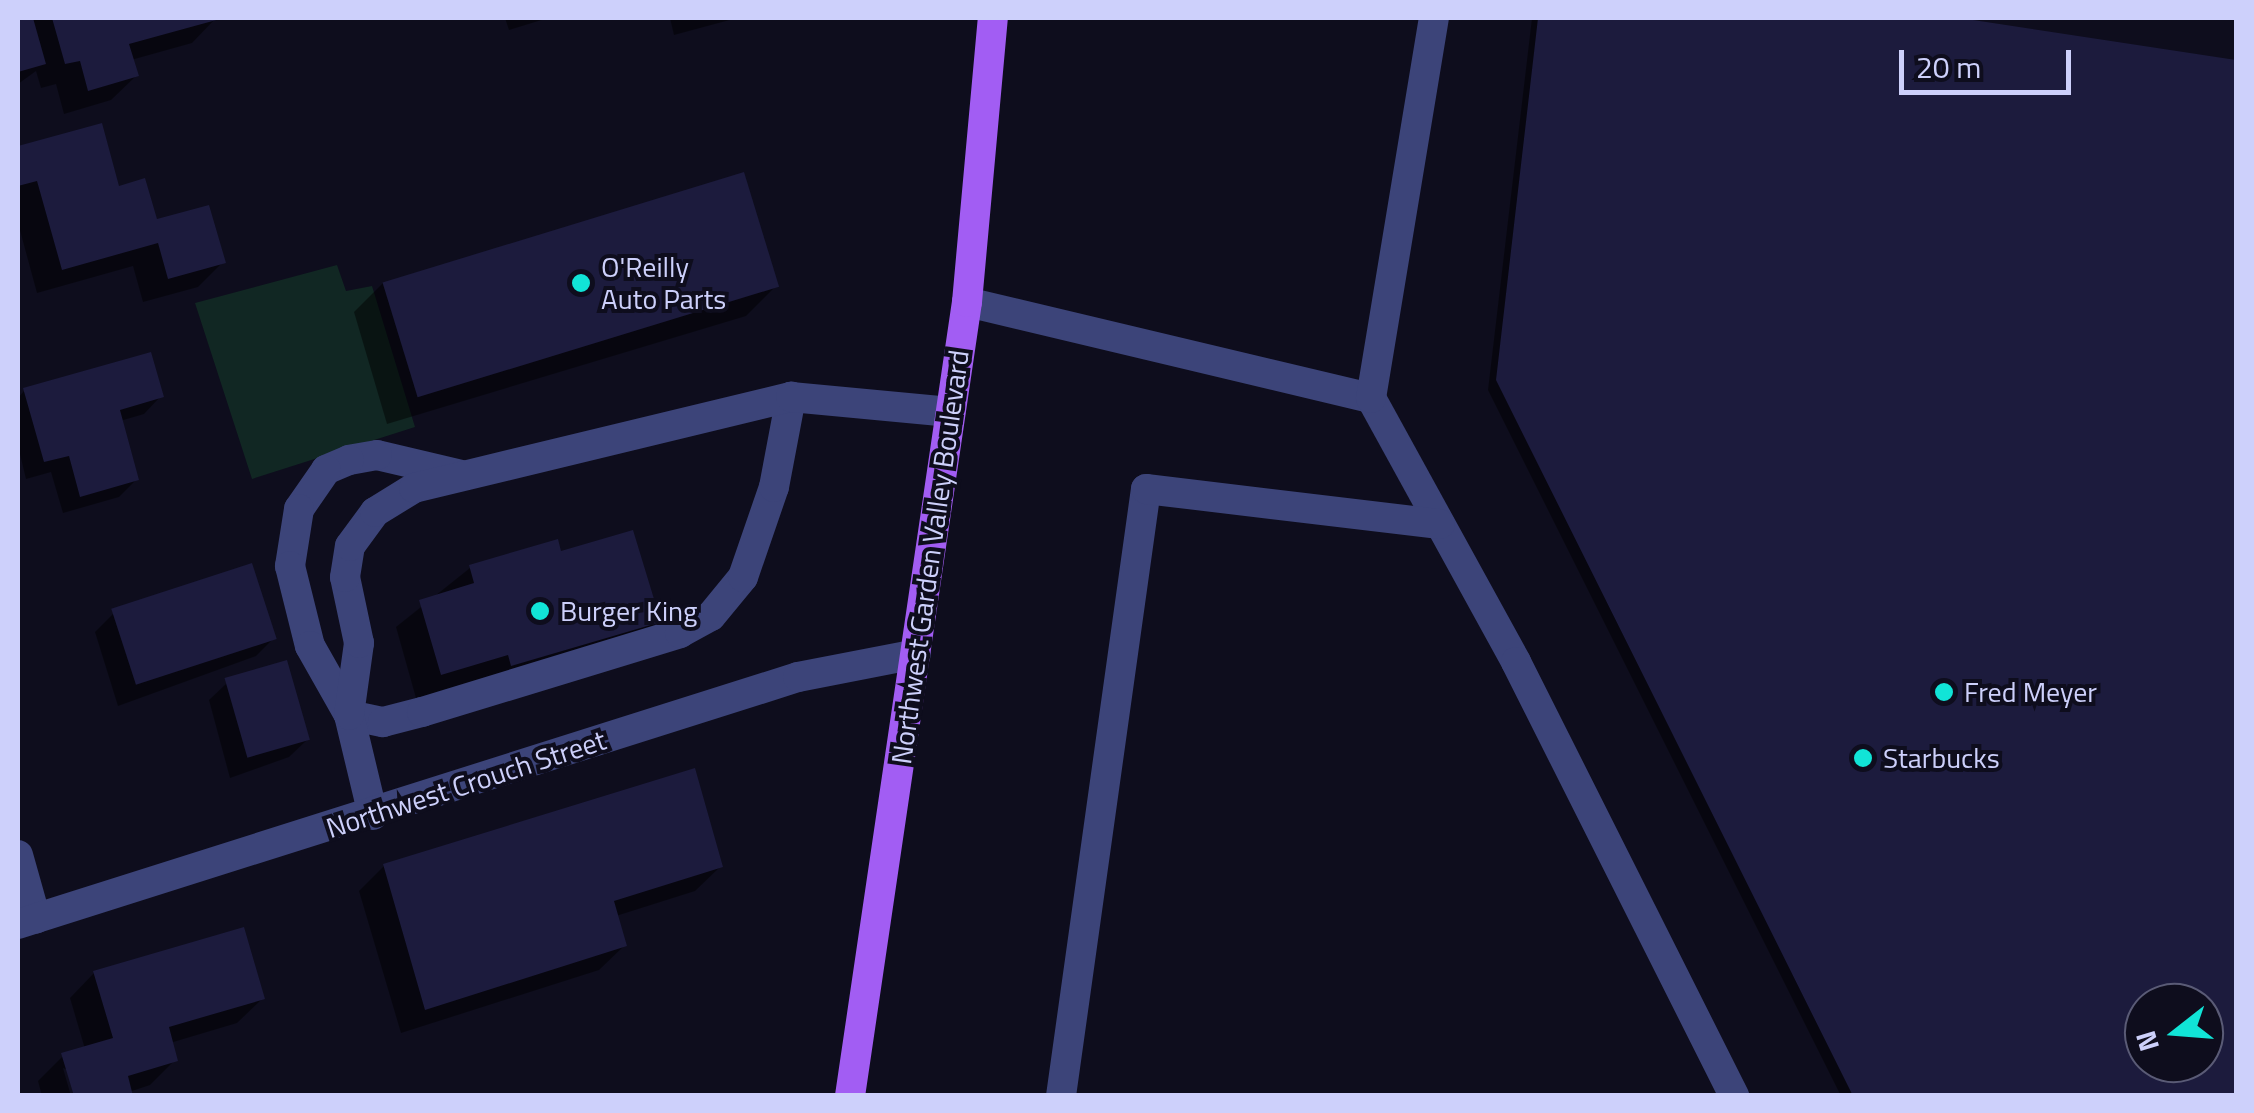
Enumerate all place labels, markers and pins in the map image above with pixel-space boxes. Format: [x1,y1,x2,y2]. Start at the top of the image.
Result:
place label: O'Reilly Auto Parts [601,250,726,316]
marker: O'Reilly Auto Parts [570,272,592,294]
place label: Burger King [560,594,697,628]
marker: Burger King [529,600,551,622]
place label: Fred Meyer [1964,675,2097,709]
marker: Fred Meyer [1933,681,1955,703]
place label: Starbucks [1883,741,2000,775]
marker: Starbucks [1852,747,1874,769]

